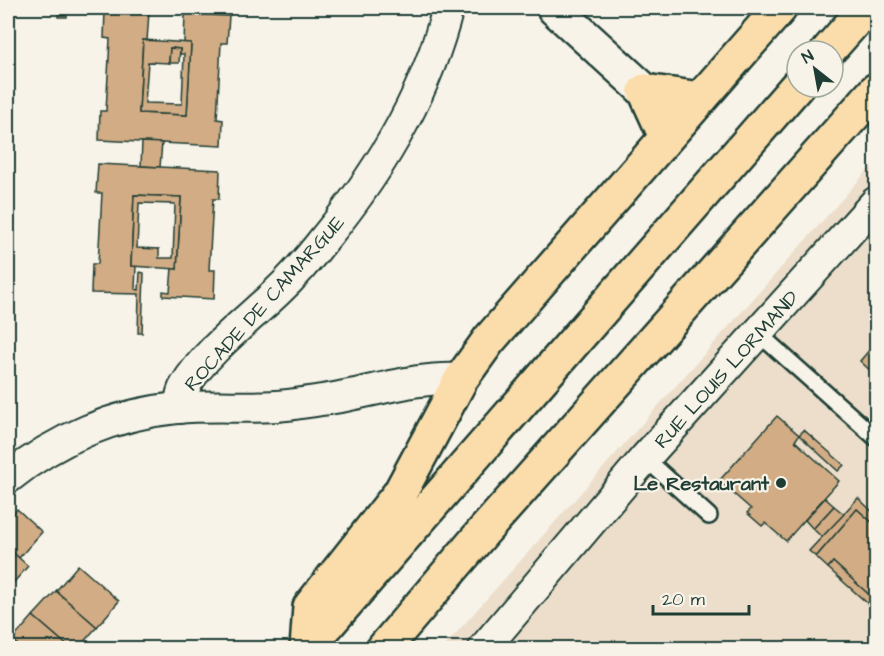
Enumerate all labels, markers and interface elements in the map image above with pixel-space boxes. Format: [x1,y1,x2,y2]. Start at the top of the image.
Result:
north arrow [785,39,845,99]
text: N [798,45,818,69]
street label: ROCADE DE CAMARGUE [178,210,351,398]
street label: RUE LOUIS LORMAND [648,284,805,455]
place label: Le Restaurant [633,470,770,498]
marker: Le Restaurant [774,476,788,490]
scale bar [653,578,749,616]
text: 20 m [662,587,705,612]

